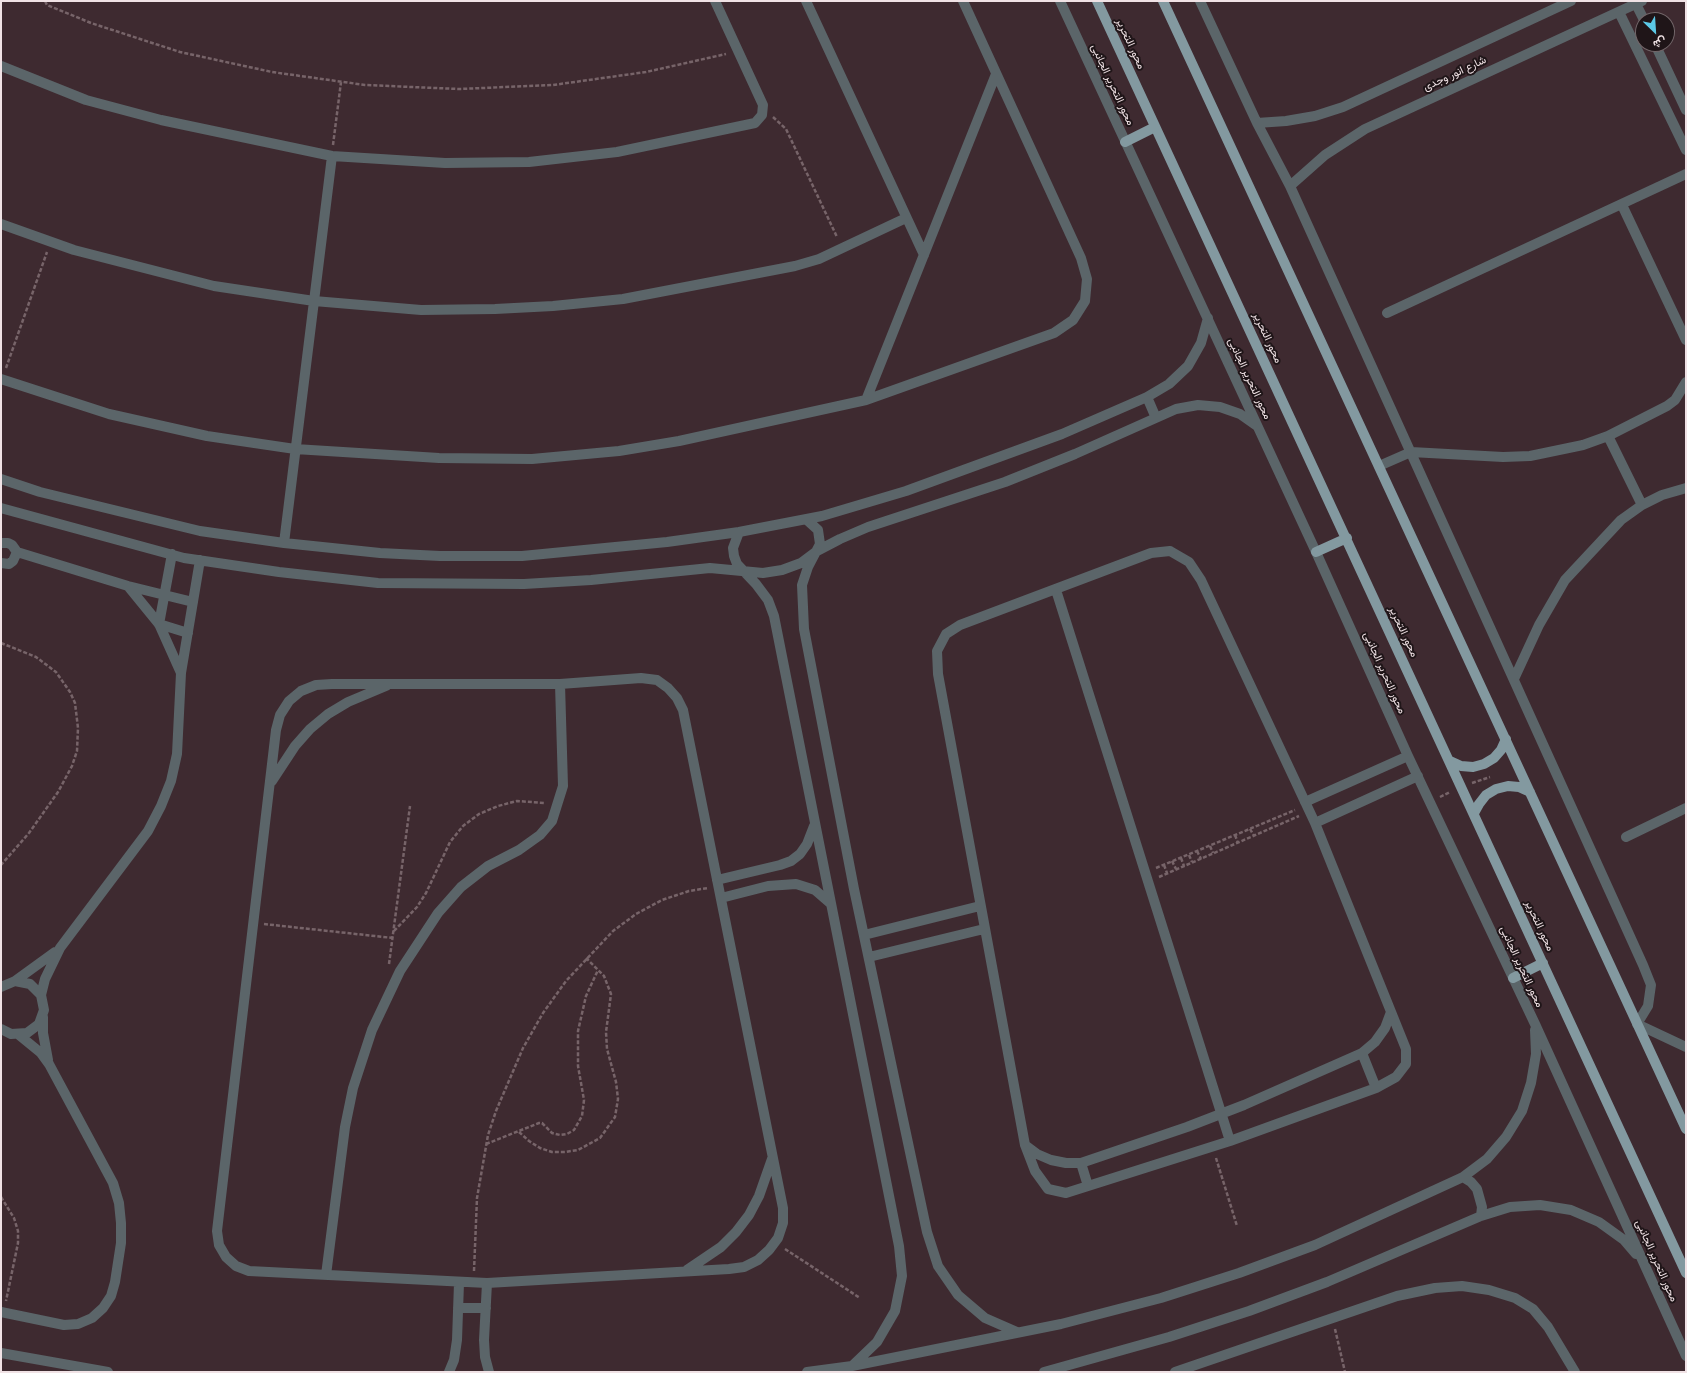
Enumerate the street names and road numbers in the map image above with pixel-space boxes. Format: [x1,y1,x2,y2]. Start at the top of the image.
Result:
street label: محور التحرير [1113,17,1147,71]
street label: محور التحرير الجانبى [1087,42,1137,128]
street label: شارع انور وجدى [1421,54,1489,94]
street label: محور التحرير [1250,311,1284,365]
street label: محور التحرير الجانبى [1224,336,1274,422]
street label: محور التحرير [1386,605,1420,659]
street label: محور التحرير الجانبى [1360,630,1408,716]
street label: محور التحرير [1522,899,1556,953]
street label: محور التحرير الجانبى [1496,924,1546,1010]
street label: محور التحرير الجانبى [1632,1218,1680,1304]

